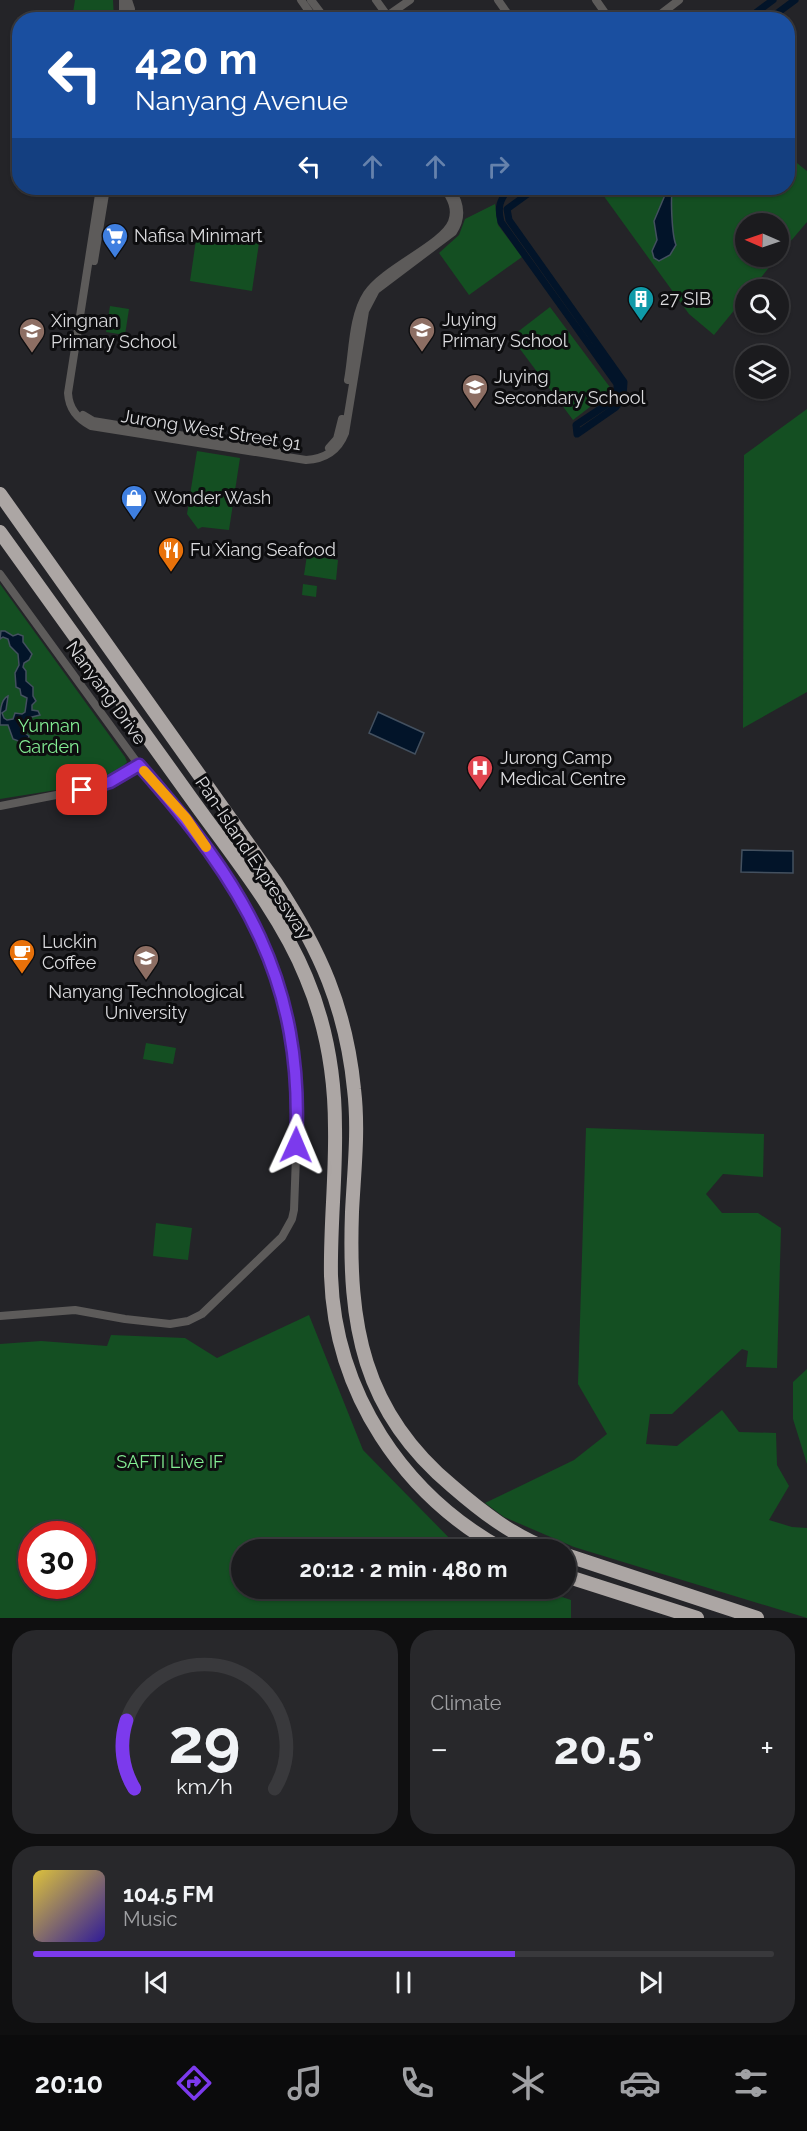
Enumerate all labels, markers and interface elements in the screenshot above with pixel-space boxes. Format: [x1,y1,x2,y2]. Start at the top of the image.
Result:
text: 420 m [135,35,258,84]
icon: left [36,36,114,114]
text: Nanyang Avenue [135,85,348,116]
icon: left [293,150,326,183]
icon: ahead [356,150,389,183]
icon: ahead [419,150,452,183]
icon: right [482,150,515,183]
north arrow [735,213,789,267]
map controls [735,213,789,399]
supermarket icon: Nafisa Minimart [100,221,130,259]
place label: Nafisa Minimart [134,225,263,246]
button: search [735,279,789,333]
building icon: 27 SIB [626,284,656,322]
place label: 27 SIB [660,288,711,309]
place label: Juying Primary School [442,309,568,351]
place label: Xingnan Primary School [51,310,177,352]
school or university icon: Juying Primary School [407,315,437,353]
school or university icon: Xingnan Primary School [17,316,47,354]
button: layers [735,345,789,399]
place label: Juying Secondary School [494,366,645,408]
school or university icon: Juying Secondary School [460,372,490,410]
street label: Jurong West Street 91 [120,405,303,454]
shop icon: Wonder Wash [119,483,149,521]
place label: Wonder Wash [154,487,271,508]
restaurant icon: Fu Xiang Seafood [156,535,186,573]
place label: Fu Xiang Seafood [190,539,336,560]
street label: Nanyang Drive [62,637,151,749]
park label: Yunnan Garden [18,715,80,757]
place label: Jurong Camp Medical Centre [500,747,626,789]
hospital icon: Jurong Camp Medical Centre [465,753,495,791]
pin [56,764,107,815]
street label: Pan-Island Expressway [191,772,316,943]
icon: arrive [65,773,98,806]
place label: Luckin Coffee [42,931,97,973]
cafe icon: Luckin Coffee [7,937,37,975]
school or university icon: Nanyang Technological University [131,943,161,981]
place label: Nanyang Technological University [48,981,244,1023]
position arrow [264,1113,328,1177]
park label: SAFTI Live IF [116,1451,224,1472]
speed limit sign: 30 [18,1521,96,1599]
text: 20:12 · 2 min · 480 m [300,1556,507,1582]
text: Climate [431,1691,502,1715]
text: 29 [169,1704,241,1778]
text: 20.5° [554,1722,655,1775]
text: − [431,1729,448,1768]
text: + [760,1729,774,1768]
text: km/h [176,1774,233,1799]
text: 104.5 FM [123,1881,214,1907]
text: Music [123,1907,177,1931]
icon: previous [140,1966,173,1999]
icon: pause [387,1966,420,1999]
icon: next [634,1966,667,1999]
icon: directions [173,2062,215,2104]
icon: music [284,2062,326,2104]
icon: phone [396,2062,438,2104]
icon: climate [507,2062,549,2104]
icon: car [619,2062,661,2104]
icon: filters [730,2062,772,2104]
text: 20:10 [35,2068,103,2099]

